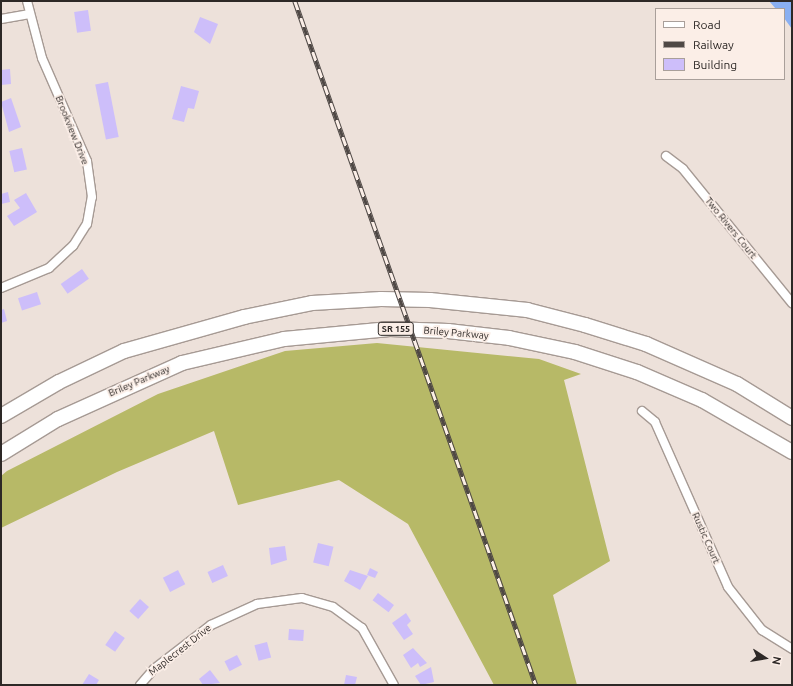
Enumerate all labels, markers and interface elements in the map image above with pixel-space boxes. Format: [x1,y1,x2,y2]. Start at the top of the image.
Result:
legend [655,8,785,80]
text: Road [693,18,721,31]
text: Railway [693,38,734,51]
text: Building [693,58,737,71]
street label: Brookview Drive [53,94,91,166]
street label: Two Rivers Court [703,195,759,261]
road number: SR 155 [377,322,415,336]
street label: Briley Parkway [423,324,489,342]
street label: Briley Parkway [107,363,171,399]
street label: Rustic Court [689,510,723,566]
street label: Maplecrest Drive [146,622,214,678]
north arrow [745,638,785,678]
text: N [770,655,783,666]

